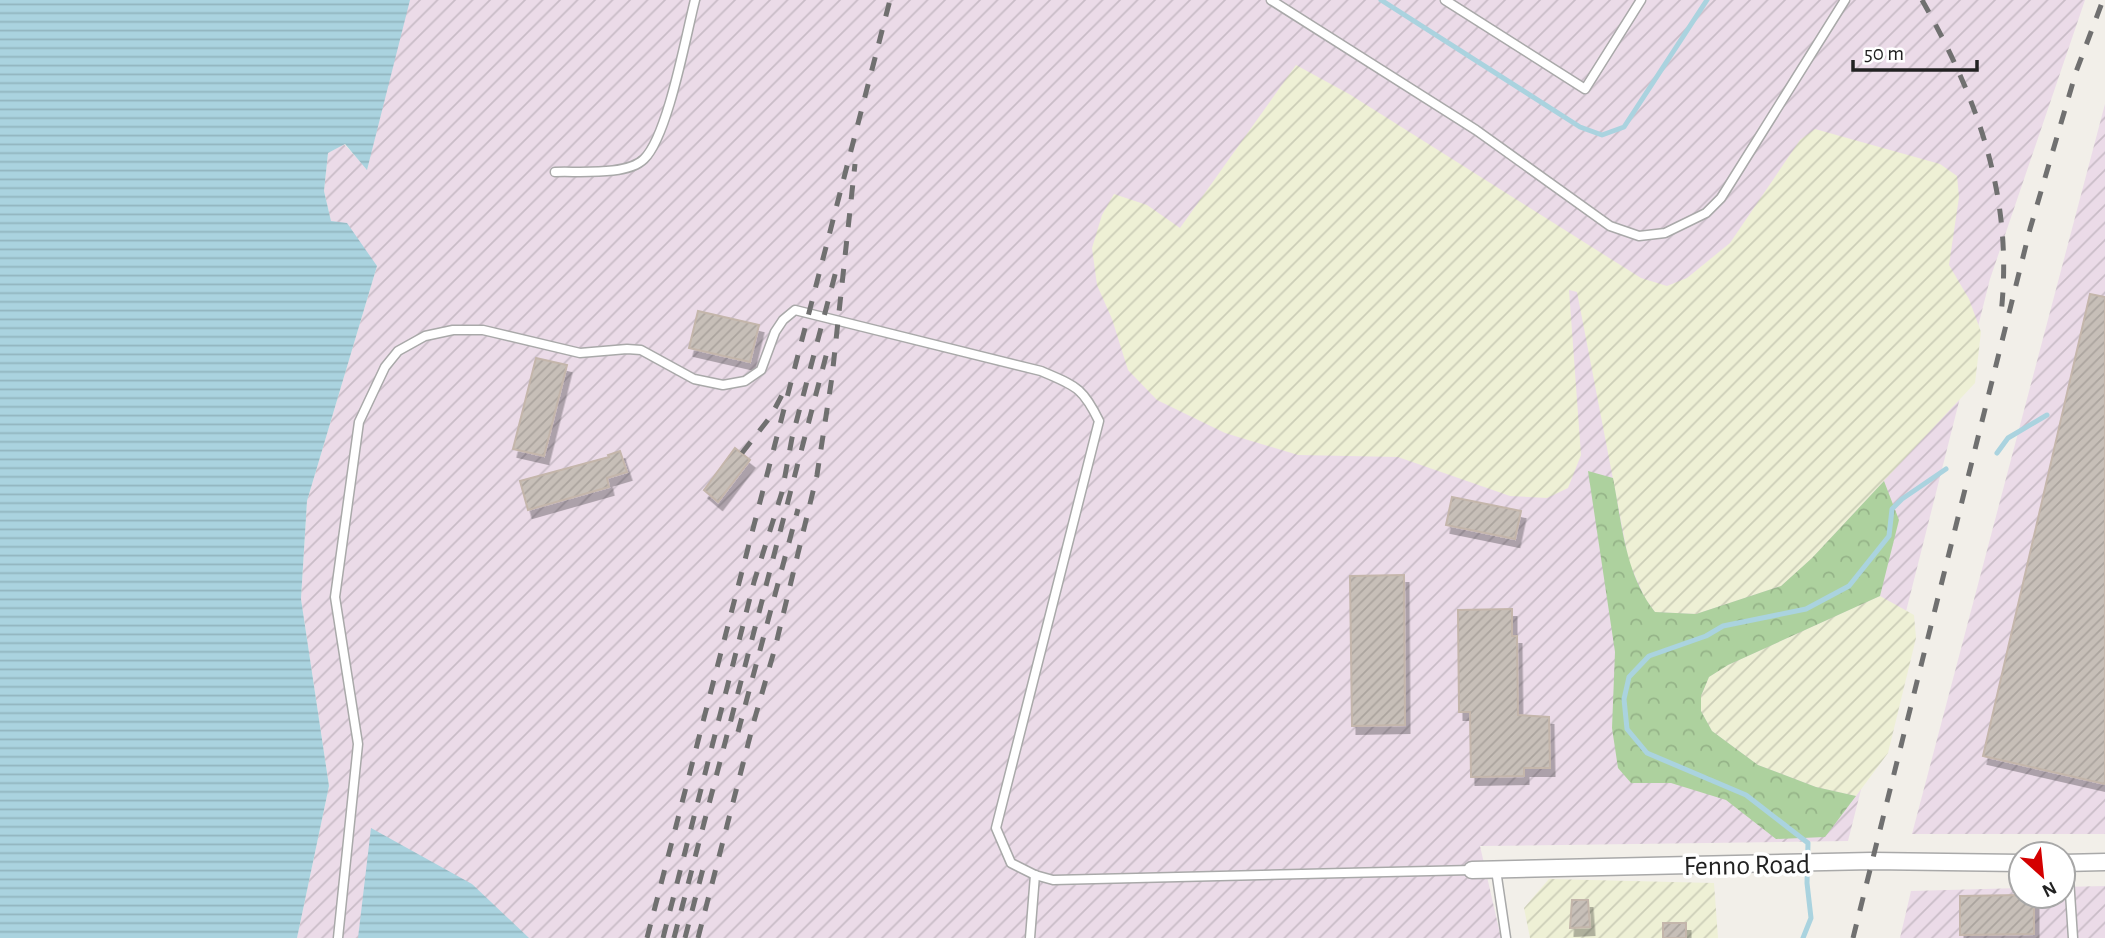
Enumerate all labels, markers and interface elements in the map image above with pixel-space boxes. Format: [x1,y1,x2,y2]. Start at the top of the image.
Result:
scale bar [1853,28,1977,72]
text: 50 m [1864,43,1904,64]
north arrow [2007,840,2077,910]
street label: Fenno Road [1683,851,1811,881]
text: N [2039,877,2059,900]

